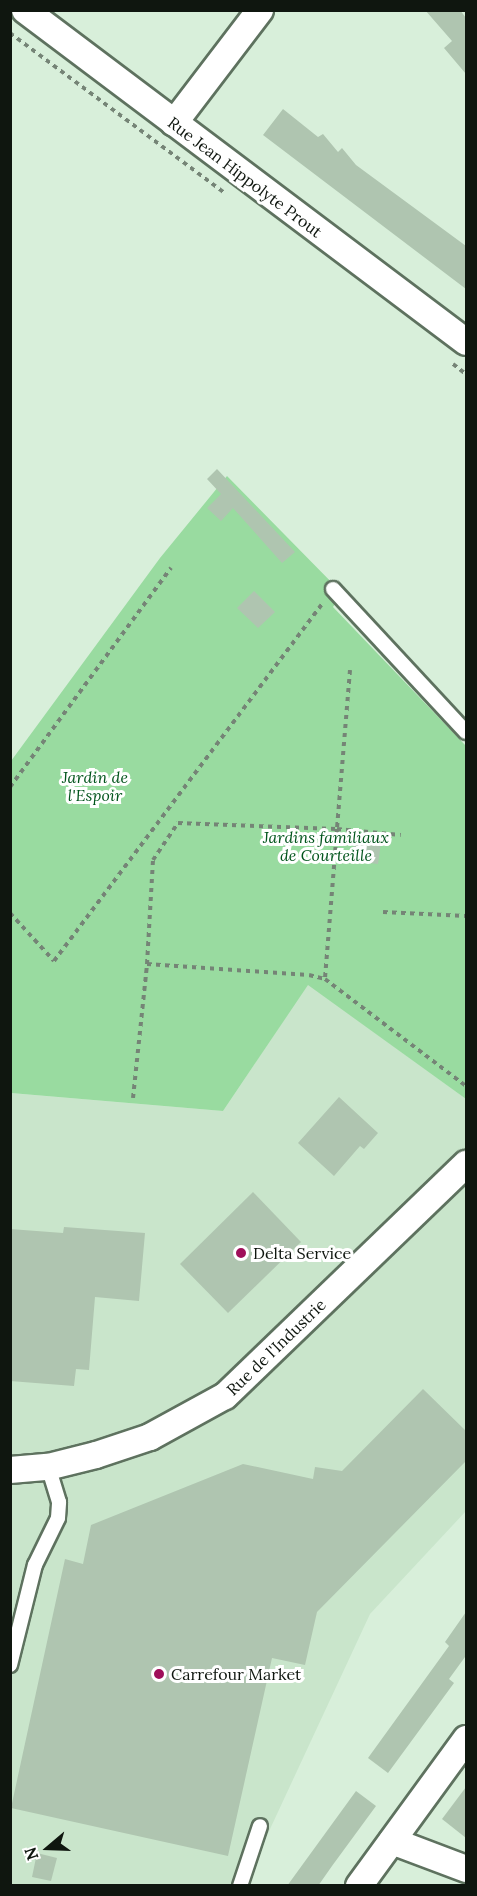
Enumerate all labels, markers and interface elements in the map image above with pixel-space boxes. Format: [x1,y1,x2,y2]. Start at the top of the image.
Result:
street label: Rue Jean Hippolyte Prout [164,113,326,241]
park label: Jardin de l'Espoir [62,767,128,805]
park label: Jardins familiaux de Courteille [263,827,389,865]
place label: Delta Service [253,1243,351,1263]
marker: Delta Service [234,1246,248,1260]
street label: Rue de l'Industrie [222,1295,330,1399]
place label: Carrefour Market [171,1664,301,1684]
marker: Carrefour Market [152,1667,166,1681]
north arrow [18,1818,78,1878]
text: N [20,1845,42,1863]

